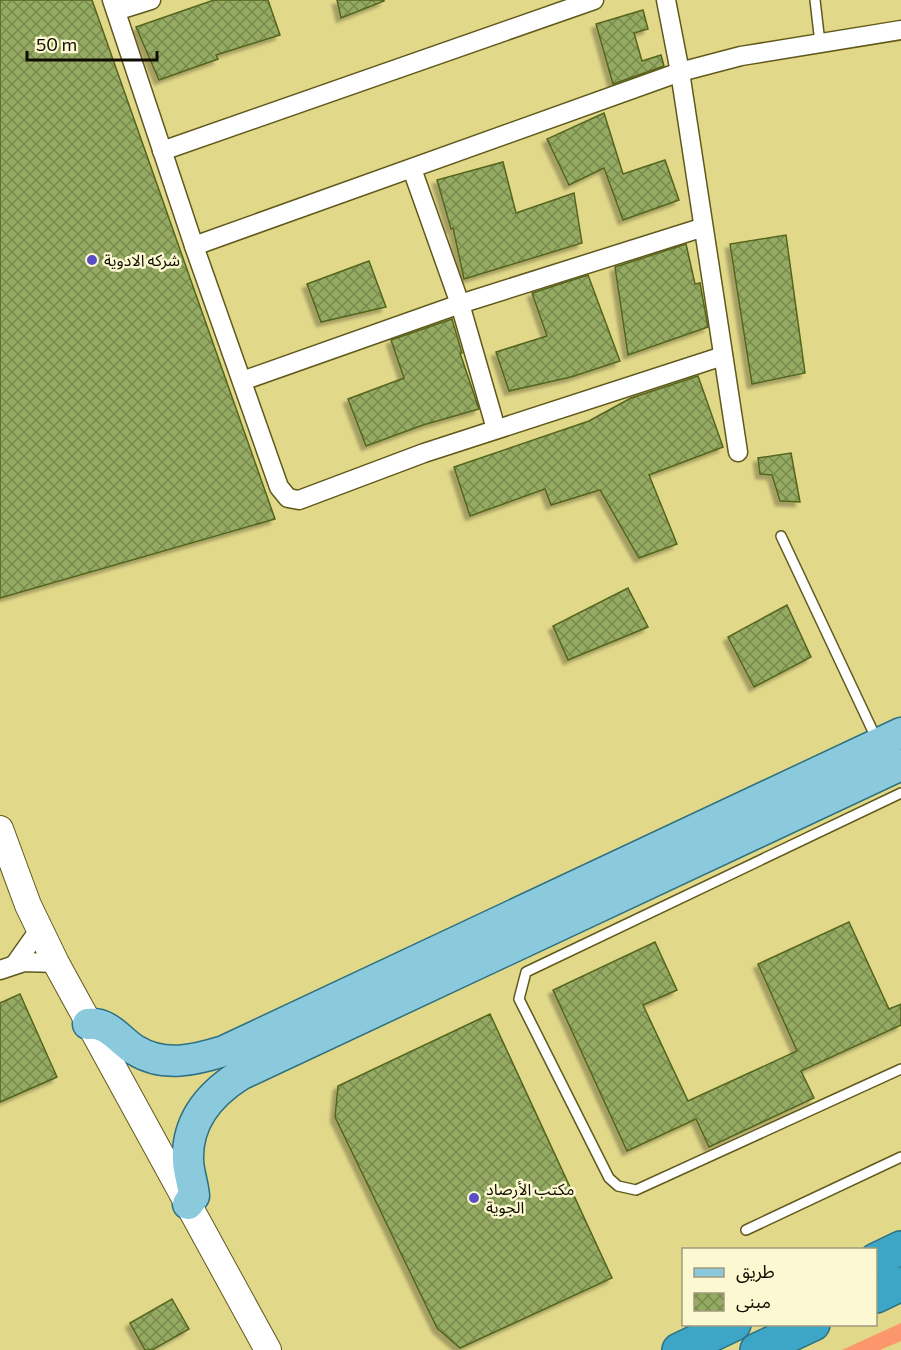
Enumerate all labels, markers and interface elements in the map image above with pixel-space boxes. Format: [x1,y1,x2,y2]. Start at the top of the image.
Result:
scale bar [27,24,158,62]
text: 50 m [36,33,77,55]
place label: شركه الادوية [104,250,180,270]
marker: شركه الادوية [85,253,99,267]
place label: مكتب الأرصاد الجوية [486,1179,574,1217]
marker: مكتب الأرصاد الجوية [467,1191,481,1205]
legend [682,1248,877,1326]
text: طريق [736,1260,775,1283]
text: مبنى [736,1290,771,1313]

